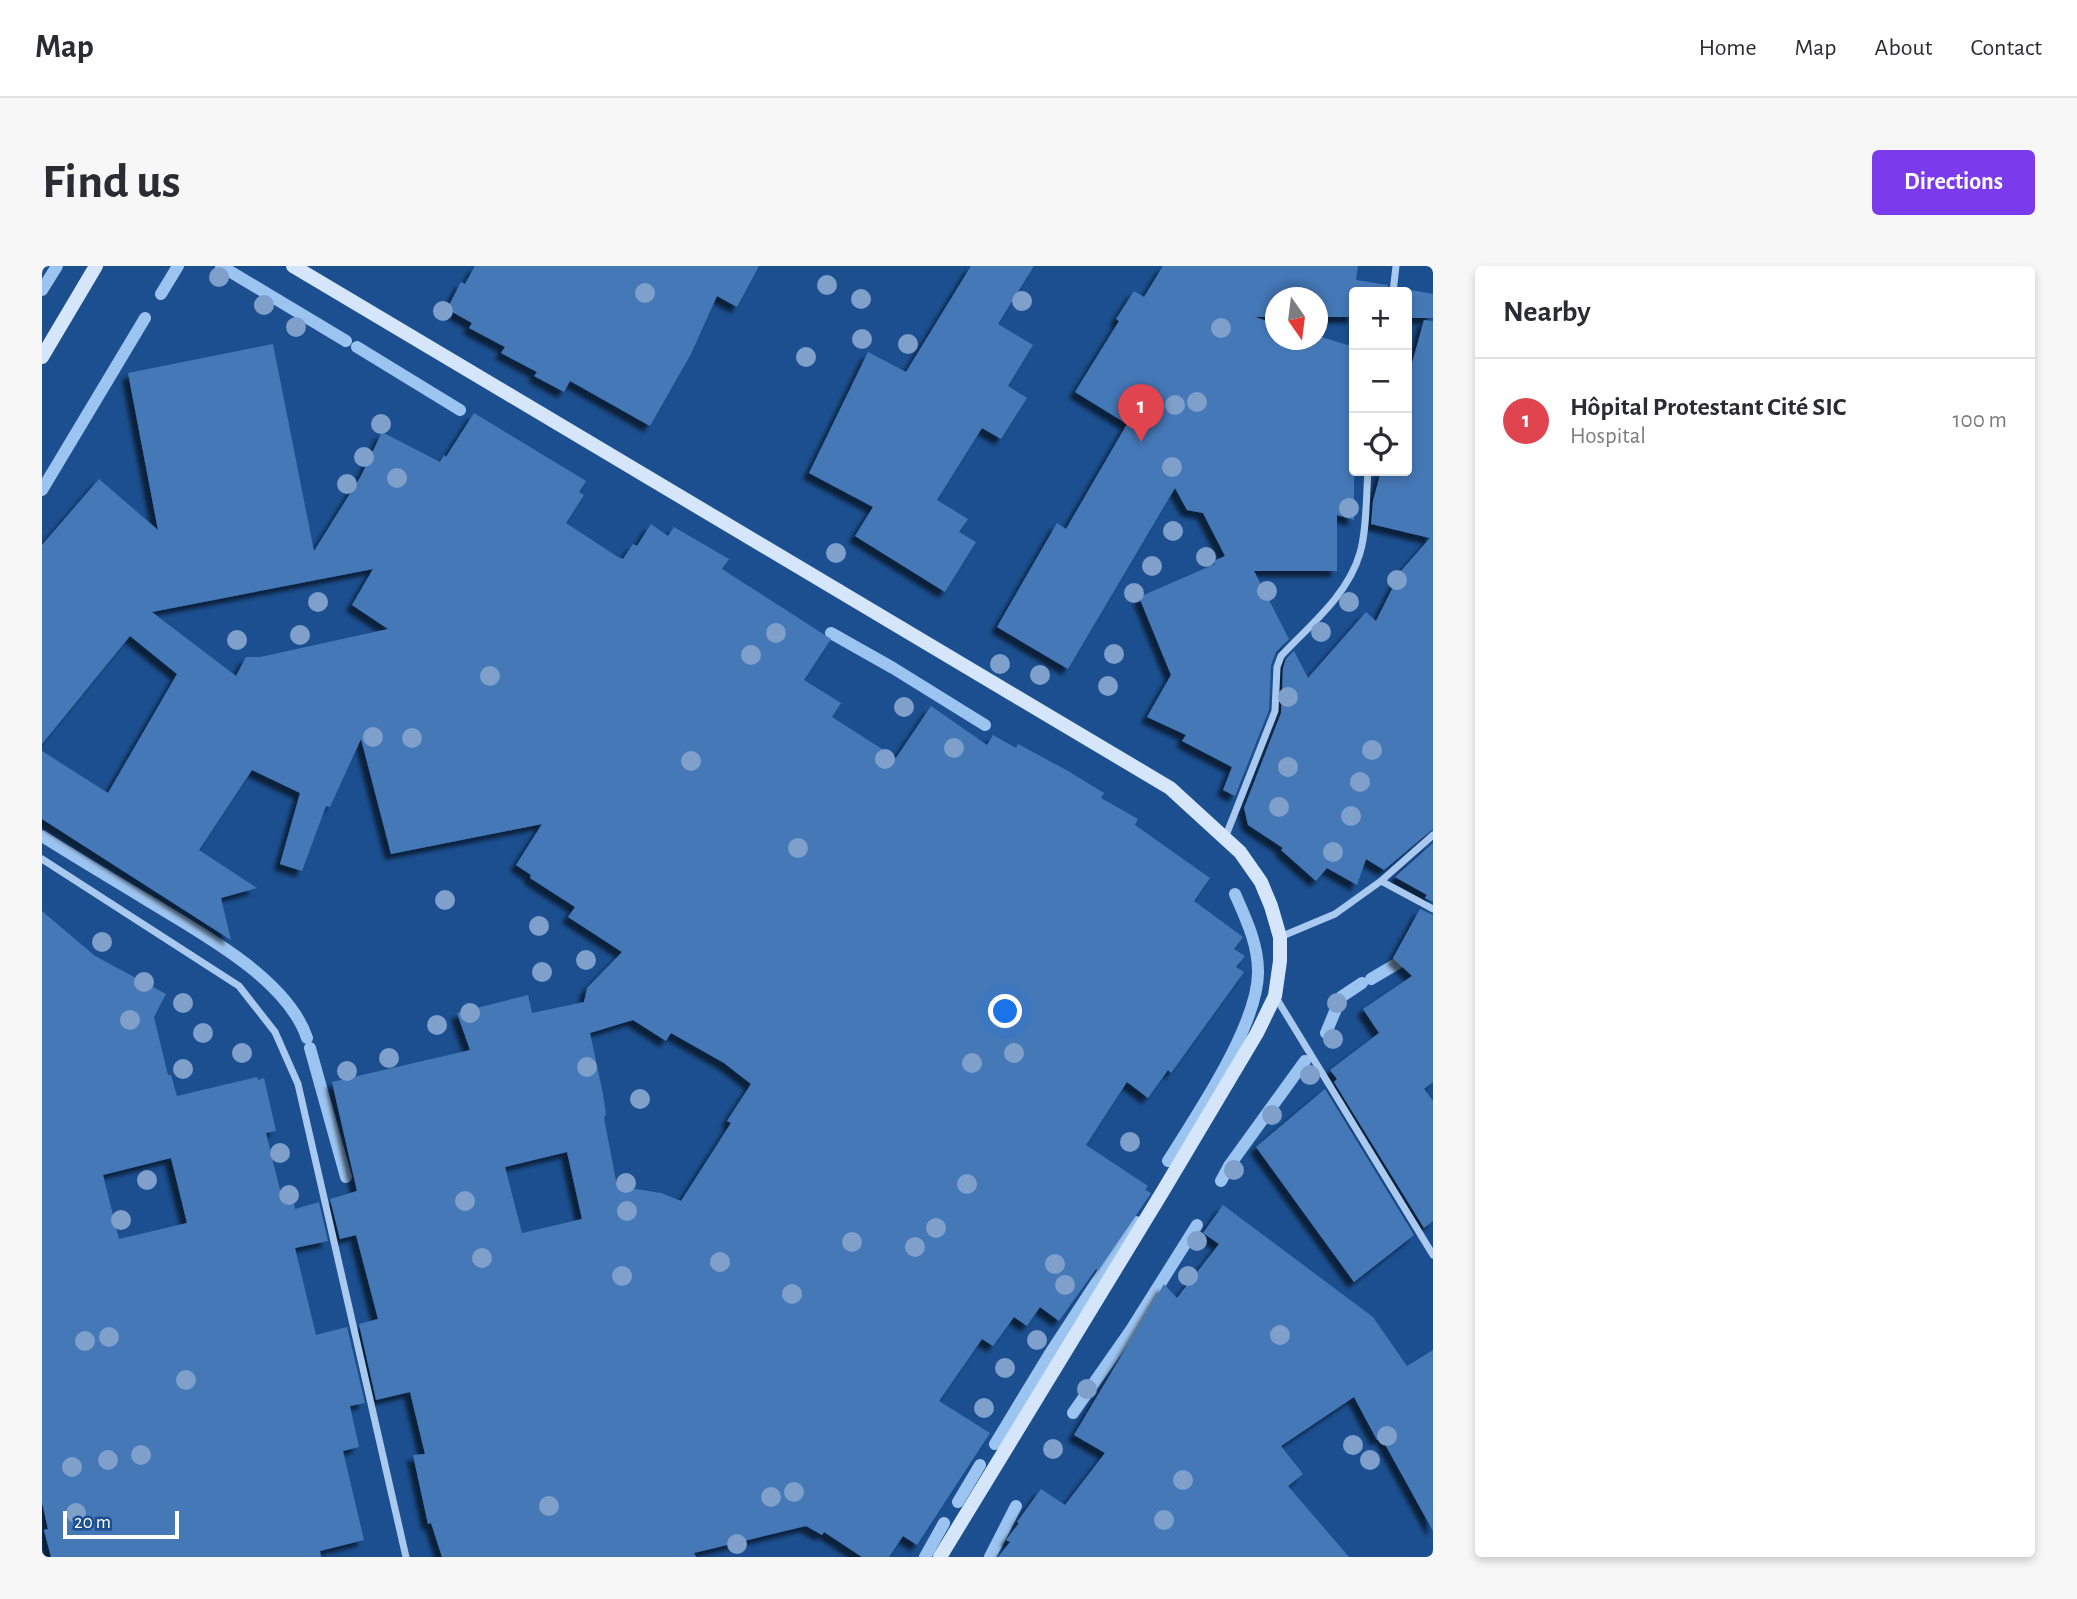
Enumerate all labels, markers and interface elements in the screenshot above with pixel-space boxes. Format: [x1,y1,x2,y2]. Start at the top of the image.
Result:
text: Map [35,31,94,64]
text: Home [1699,36,1757,60]
text: Map [1795,36,1837,60]
text: About [1875,36,1932,60]
text: Contact [1970,36,2042,60]
button: Directions [1872,150,2035,215]
text: Find us [42,158,181,207]
north arrow [1265,287,1328,350]
map controls [1349,287,1412,476]
button: + [1349,287,1412,350]
text: Nearby [1503,297,1591,327]
button: − [1349,350,1412,413]
pin: 1 [1118,384,1164,442]
text: Hôpital Protestant Cité SIC [1570,394,1846,420]
text: 1 [1522,409,1530,432]
text: 100 m [1953,409,2007,432]
button: locate [1349,413,1412,476]
text: Hospital [1570,425,1646,448]
your location [988,994,1022,1028]
scale bar [63,1508,178,1540]
text: 20 m [74,1513,111,1532]

